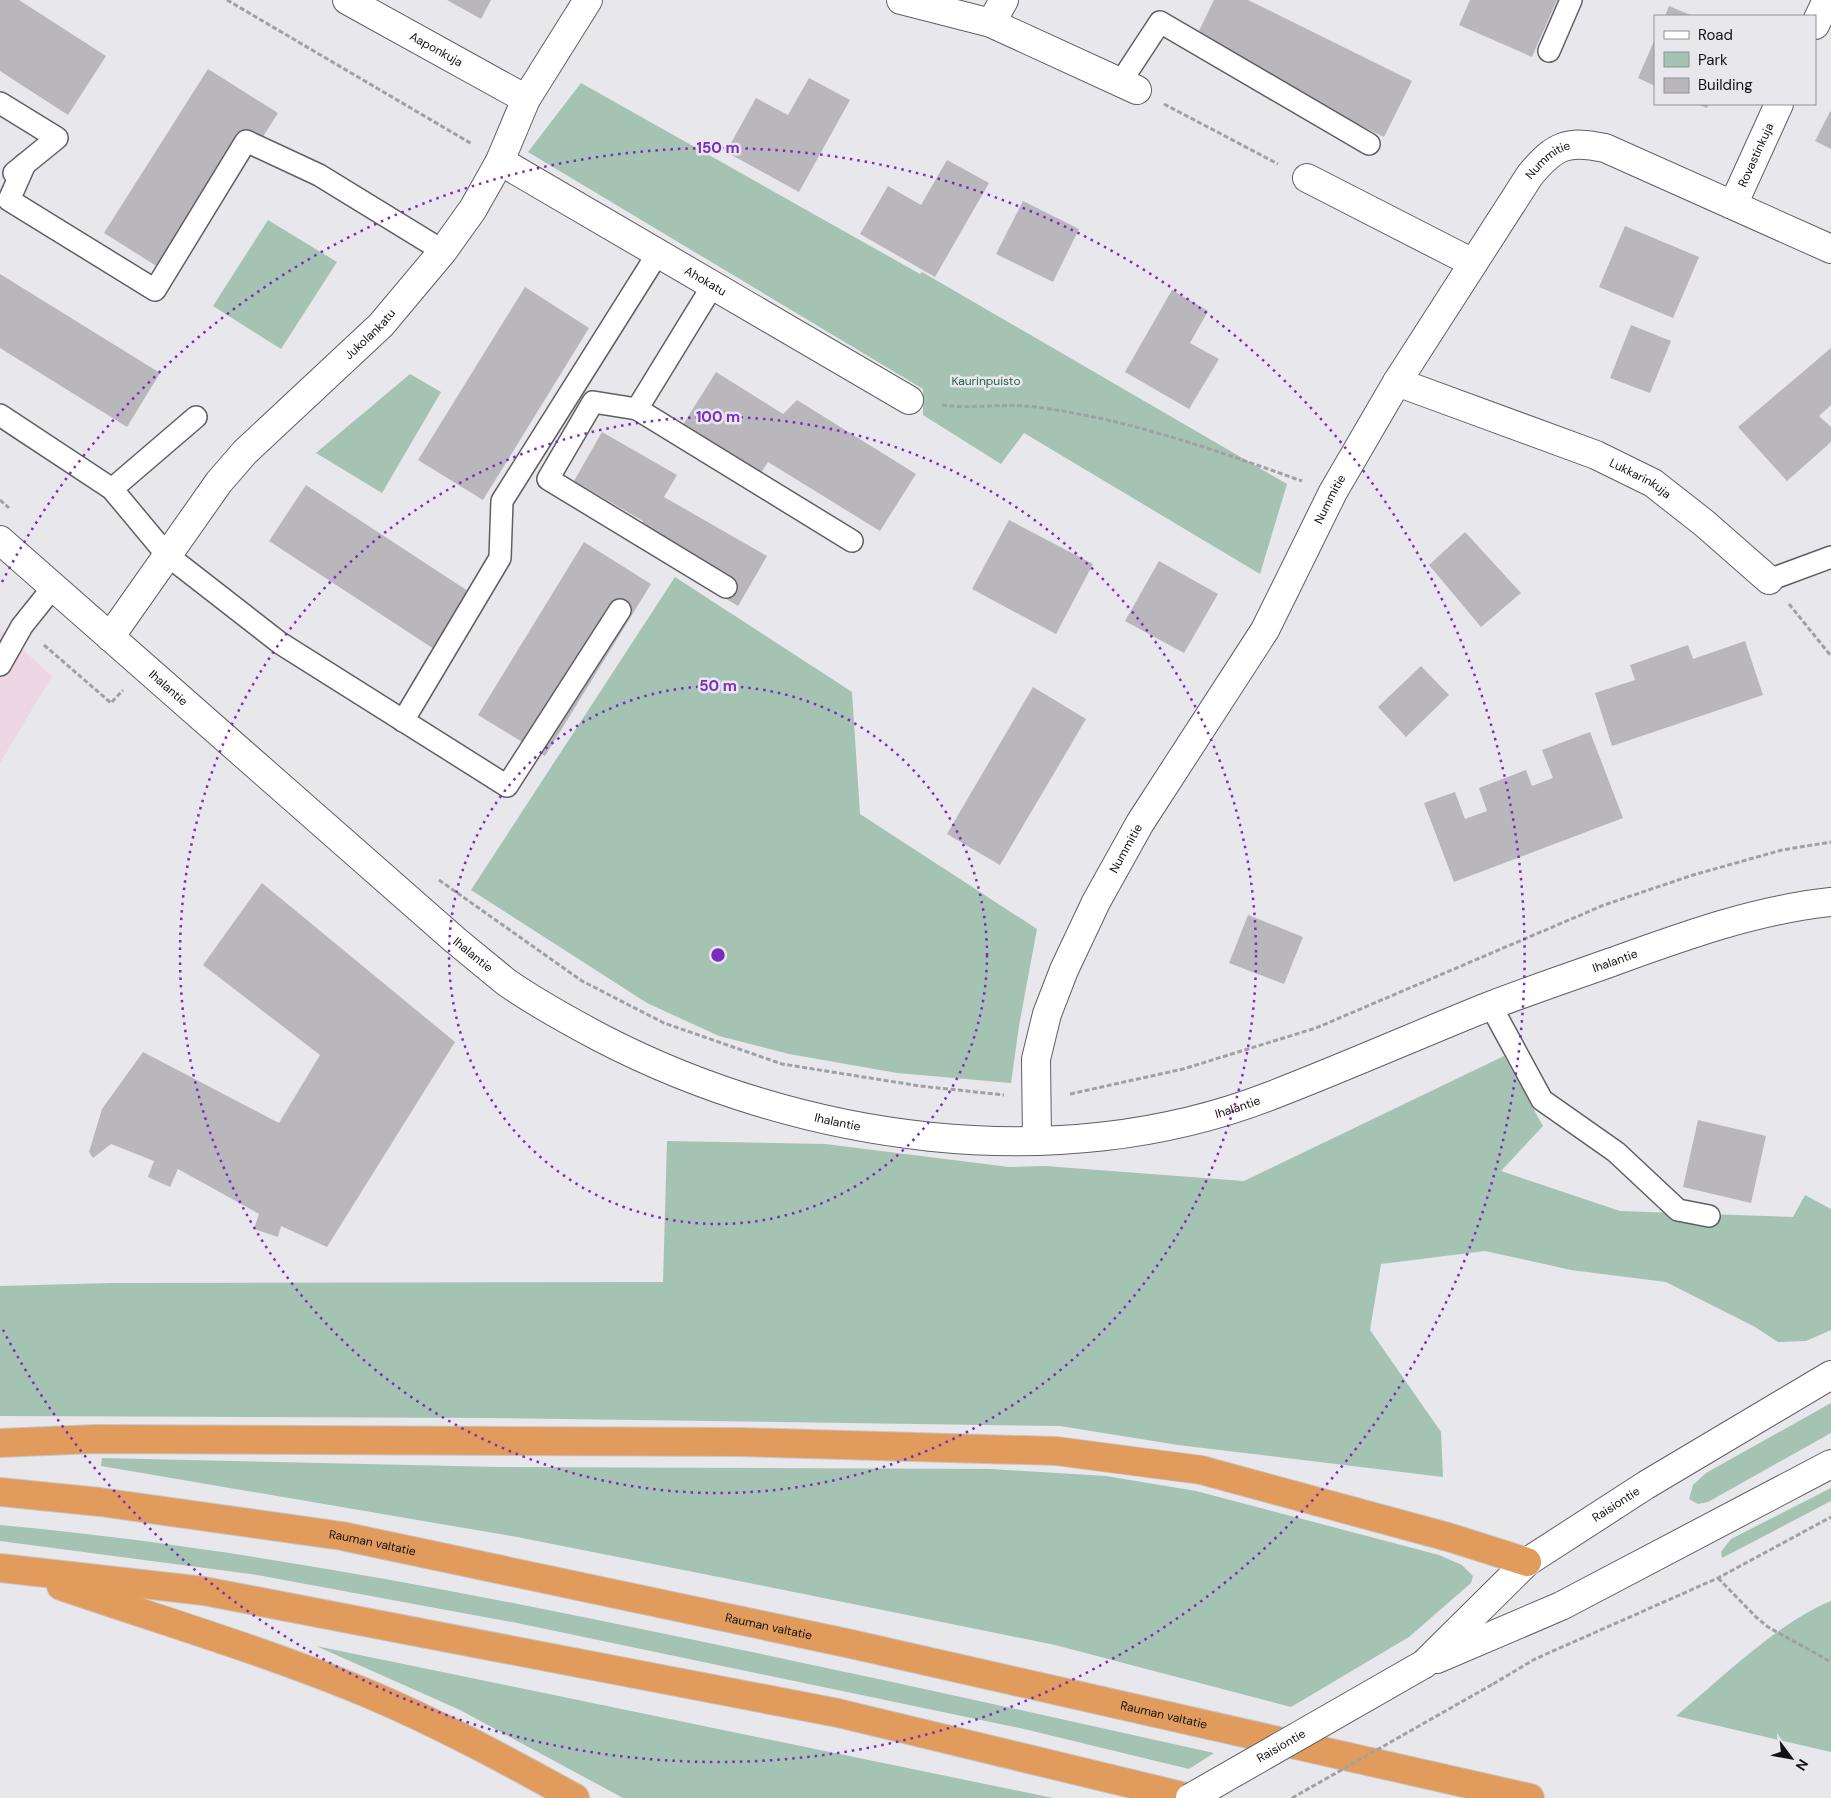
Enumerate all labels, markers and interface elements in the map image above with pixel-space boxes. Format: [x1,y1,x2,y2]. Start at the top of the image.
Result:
legend [1654,15,1816,105]
text: Road [1698,25,1733,45]
street label: Aaponkuja [407,28,466,70]
text: Park [1698,50,1728,70]
text: Building [1698,75,1753,95]
street label: Rovastinkuja [1734,120,1777,190]
street label: Nummitie [1522,137,1572,182]
text: 150 m [697,138,740,158]
street label: Ahokatu [682,263,729,300]
street label: Jukolankatu [341,306,399,363]
park label: Kaurinpuisto [951,373,1021,389]
text: 100 m [696,407,740,427]
street label: Lukkarinkuja [1607,455,1674,502]
street label: Nummitie [1310,471,1350,527]
street label: Ihalantie [145,666,191,709]
text: 50 m [699,676,737,696]
street label: Nummitie [1106,821,1146,876]
street label: Ihalantie [450,934,496,976]
street label: Ihalantie [1590,945,1640,976]
centre of rings [709,946,727,964]
street label: Ihalantie [1213,1092,1263,1122]
street label: Ihalantie [813,1109,862,1135]
street label: Raisiontie [1589,1483,1643,1526]
street label: Rauman valtatie [328,1526,418,1560]
street label: Rauman valtatie [724,1610,814,1644]
street label: Rauman valtatie [1119,1697,1209,1733]
street label: Raisiontie [1254,1725,1309,1766]
north arrow [1766,1733,1816,1783]
text: N [1792,1756,1812,1774]

